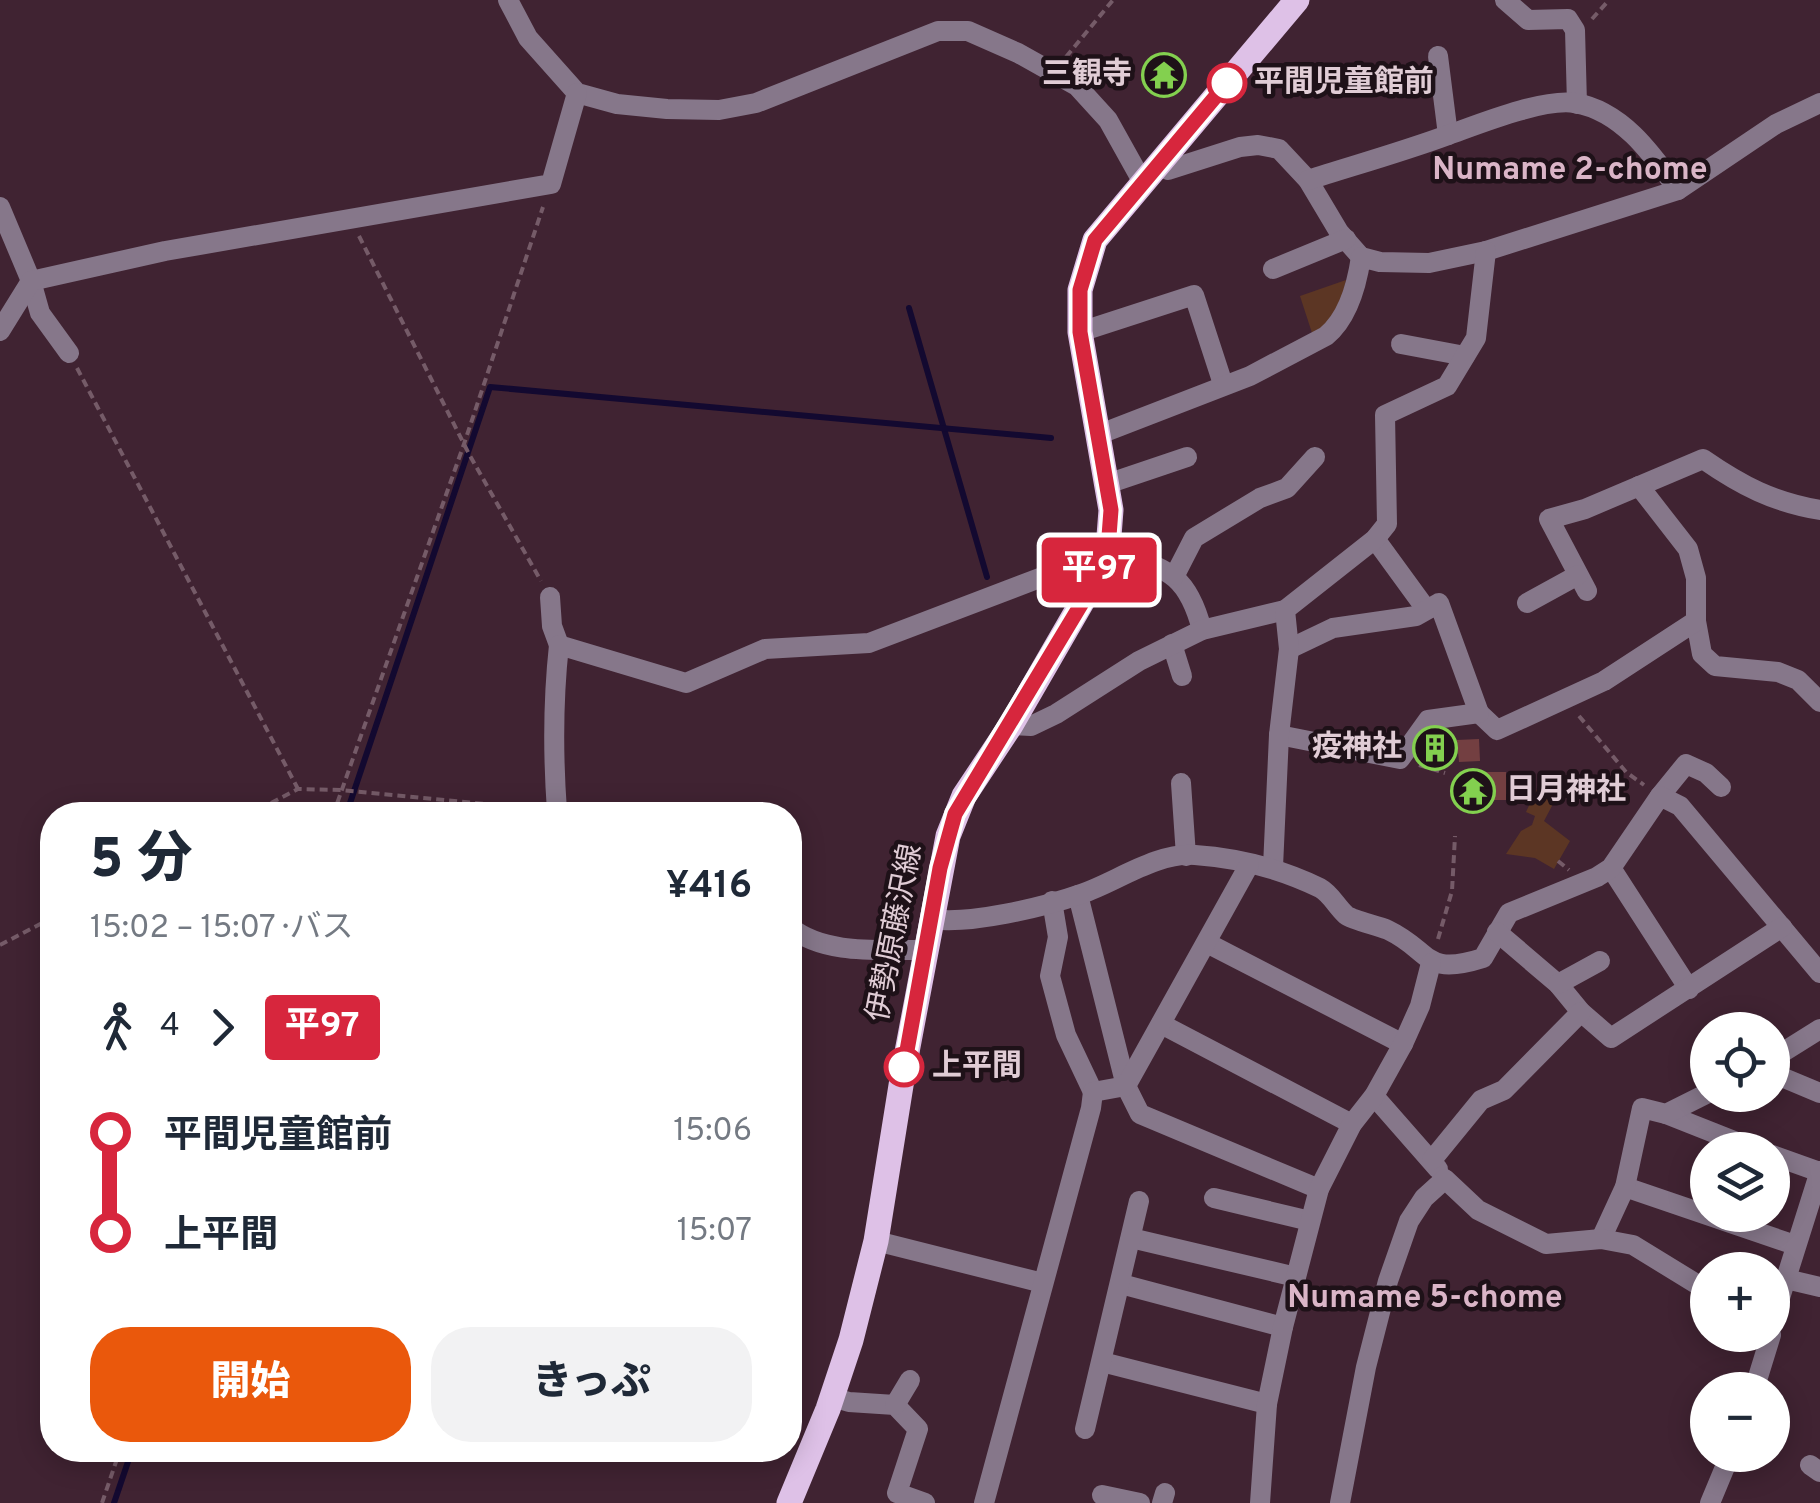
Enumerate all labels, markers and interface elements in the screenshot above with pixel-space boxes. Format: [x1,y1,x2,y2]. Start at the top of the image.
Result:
temple icon: 三観寺 [1141,52,1187,98]
place label: 三観寺 [1042,57,1132,94]
marker: 平間児童館前 [1208,64,1246,102]
place label: 平間児童館前 [1254,65,1434,102]
district label: Numame 2-chome [1432,151,1708,191]
line badge: 平97 [1042,538,1156,602]
text: 平97 [1062,548,1136,592]
building icon: 疫神社 [1412,725,1458,771]
place label: 疫神社 [1312,730,1402,767]
temple icon: 日月神社 [1450,768,1496,814]
place label: 日月神社 [1506,773,1626,810]
text: 5 分 [90,827,192,897]
street label: 伊勢原藤沢線 [861,841,931,1025]
text: ¥416 [666,863,752,912]
text: 15:02 – 15:07 · バス [90,909,354,949]
icon: walk [90,1000,145,1055]
icon: forward [195,1000,250,1055]
text: 平97 [285,1005,360,1049]
text: 4 [160,1007,180,1047]
map controls [1690,1012,1790,1472]
button: locate [1690,1012,1790,1112]
marker: 上平間 [885,1048,923,1086]
place label: 上平間 [932,1049,1022,1086]
text: 15:06 [673,1112,752,1152]
text: 平間児童館前 [164,1113,392,1162]
button: layers [1690,1132,1790,1232]
text: 15:07 [677,1212,752,1252]
text: 上平間 [164,1213,278,1262]
button: + [1690,1252,1790,1352]
district label: Numame 5-chome [1287,1279,1563,1319]
button: 開始 [90,1327,411,1442]
button: きっぷ [431,1327,752,1442]
button: − [1690,1372,1790,1472]

